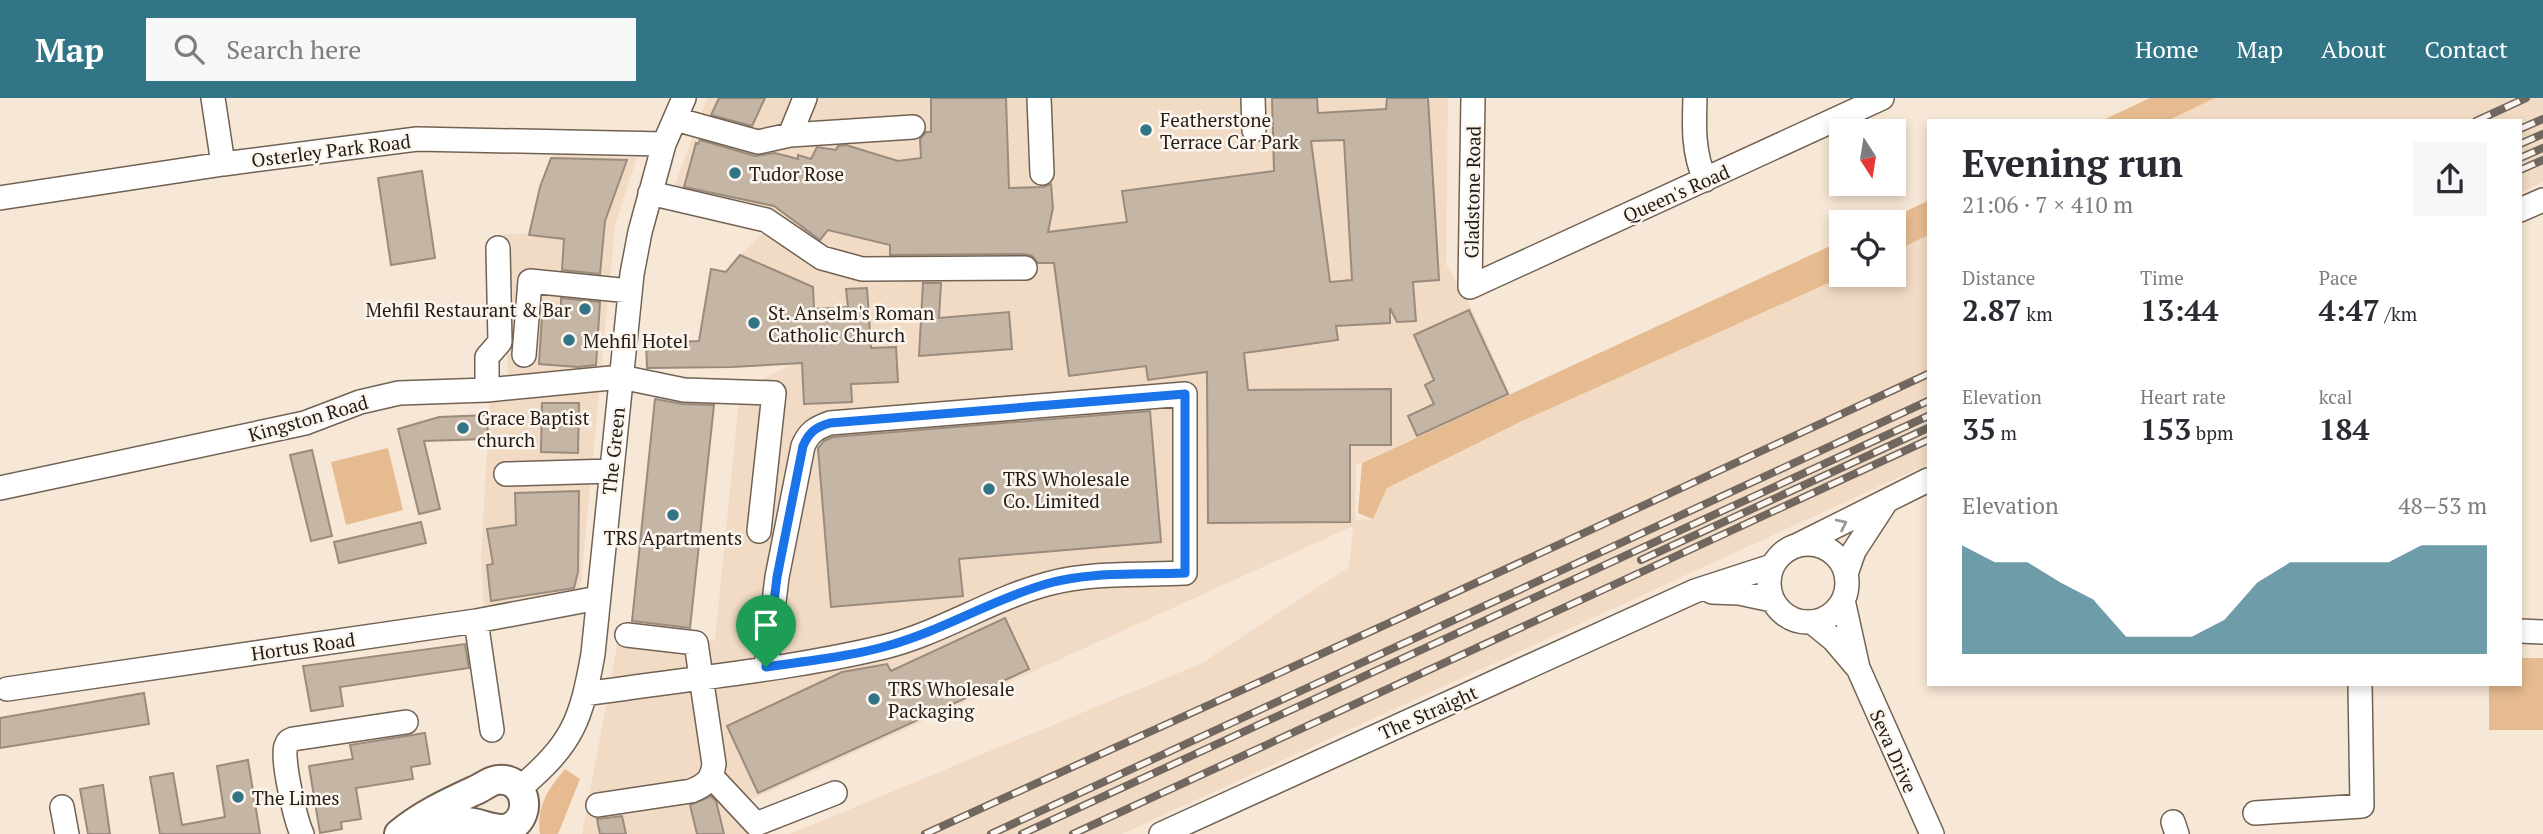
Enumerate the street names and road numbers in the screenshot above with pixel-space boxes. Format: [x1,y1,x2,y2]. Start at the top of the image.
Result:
street label: Gladstone Road [1458,125,1486,258]
street label: Osterley Park Road [250,128,413,172]
street label: Queen's Road [1619,158,1734,228]
street label: Kingston Road [245,389,371,447]
street label: The Green [596,406,630,496]
street label: Hortus Road [249,626,357,666]
street label: The Straight [1375,679,1481,745]
street label: Seva Drive [1865,705,1923,797]

